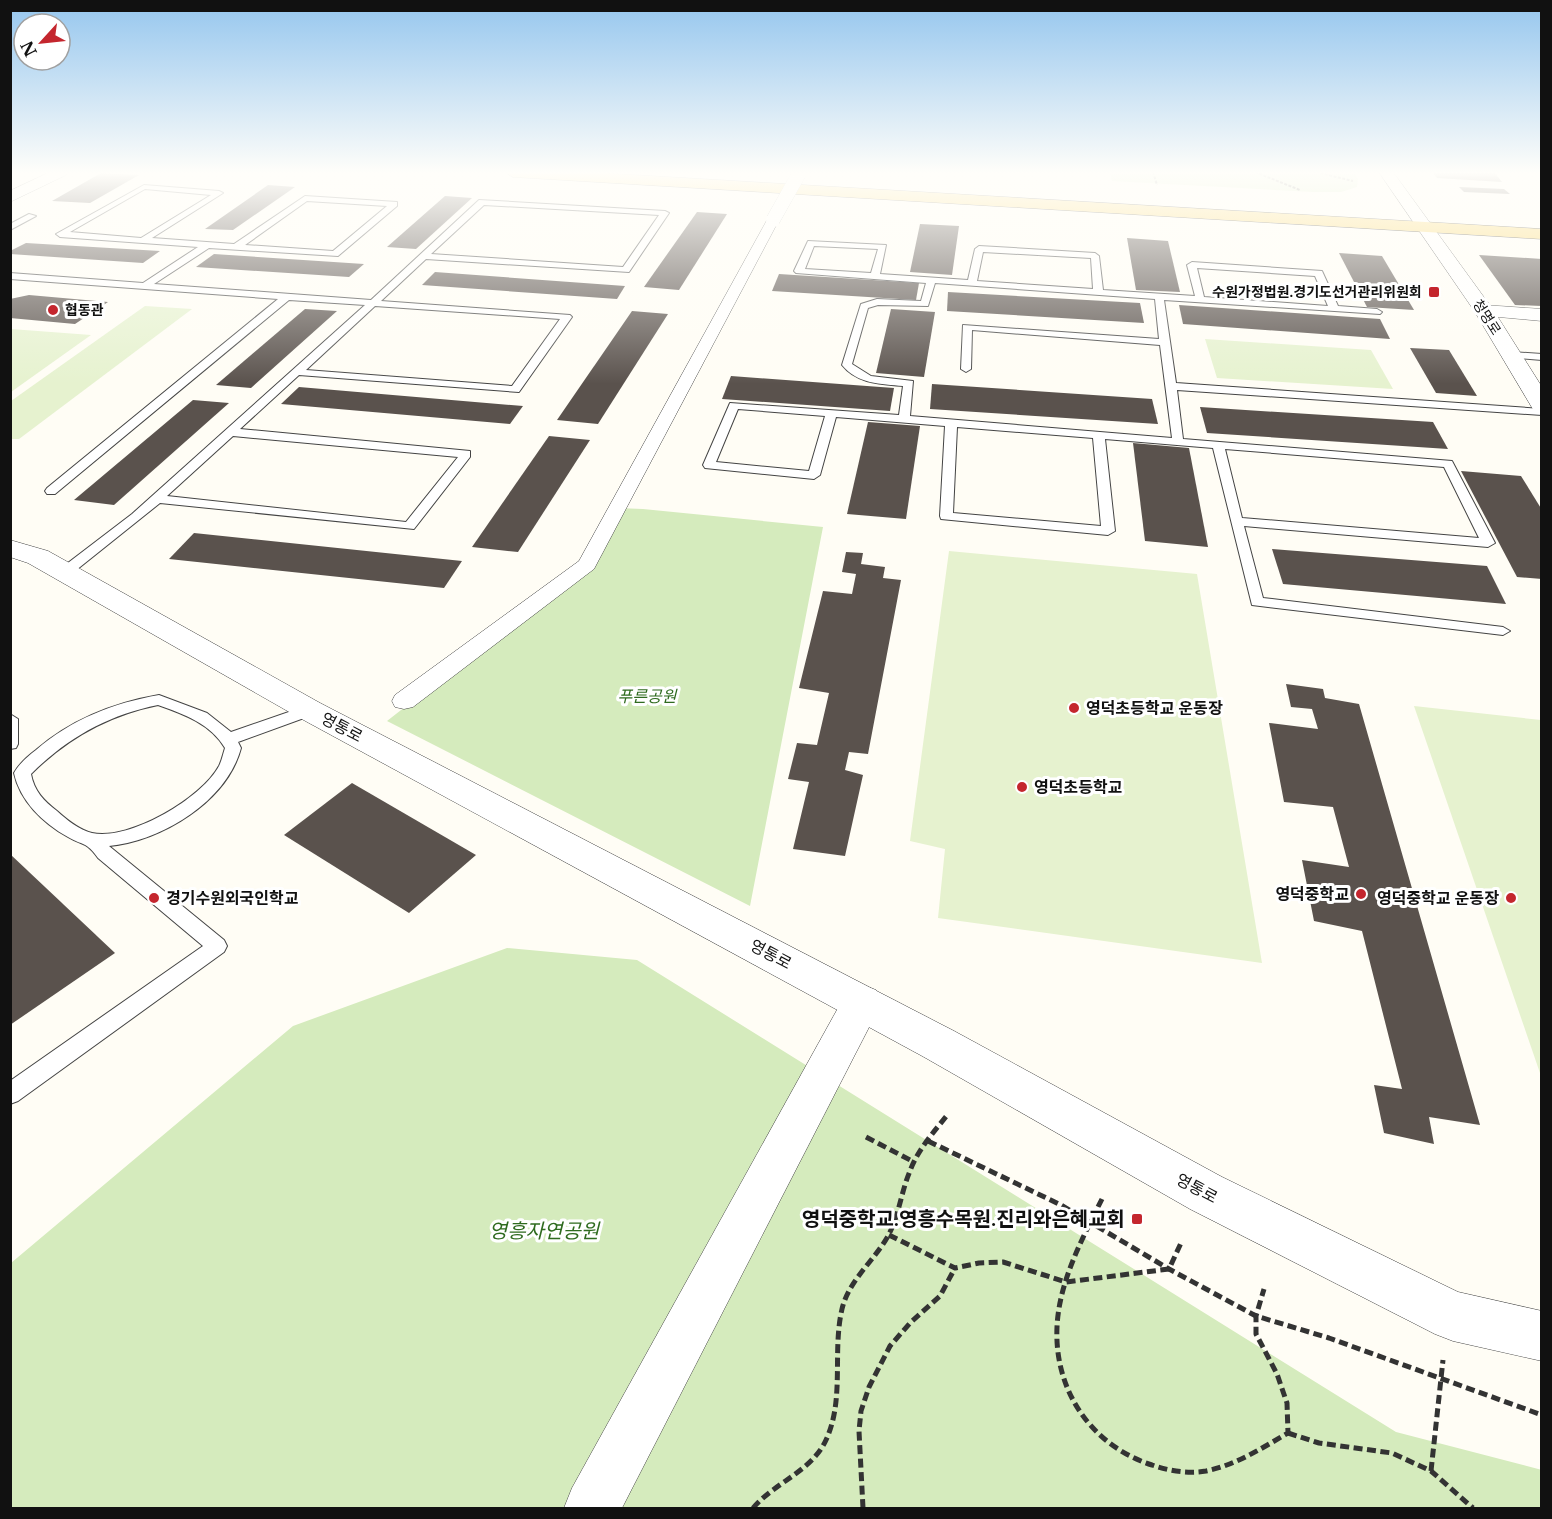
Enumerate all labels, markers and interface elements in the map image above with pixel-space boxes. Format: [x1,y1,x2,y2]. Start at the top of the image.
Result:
north arrow [12,12,72,72]
text: N [16,38,41,60]
place label: 수원가정법원.경기도선거관리위원회 [1212,283,1422,301]
marker: 수원가정법원.경기도선거관리위원회 [1427,285,1441,299]
street label: 청명로 [1469,296,1505,338]
place label: 협동관 [65,301,104,319]
marker: 협동관 [46,303,60,317]
park label: 푸른공원 [618,686,678,706]
place label: 영덕초등학교 운동장 [1086,698,1223,718]
marker: 영덕초등학교 운동장 [1067,701,1081,715]
street label: 영통로 [318,708,366,746]
place label: 영덕초등학교 [1034,777,1123,797]
marker: 영덕초등학교 [1015,780,1029,794]
place label: 영덕중학교 [1275,884,1349,904]
marker: 영덕중학교 [1354,887,1368,901]
place label: 경기수원외국인학교 [166,888,299,908]
place label: 영덕중학교 운동장 [1377,888,1499,908]
marker: 경기수원외국인학교 [147,891,161,905]
marker: 영덕중학교 운동장 [1504,891,1518,905]
street label: 영통로 [747,935,795,973]
street label: 영통로 [1173,1169,1221,1207]
place label: 영덕중학교.영흥수목원.진리와은혜교회 [802,1207,1125,1231]
marker: 영덕중학교.영흥수목원.진리와은혜교회 [1130,1212,1144,1226]
park label: 영흥자연공원 [489,1219,601,1243]

